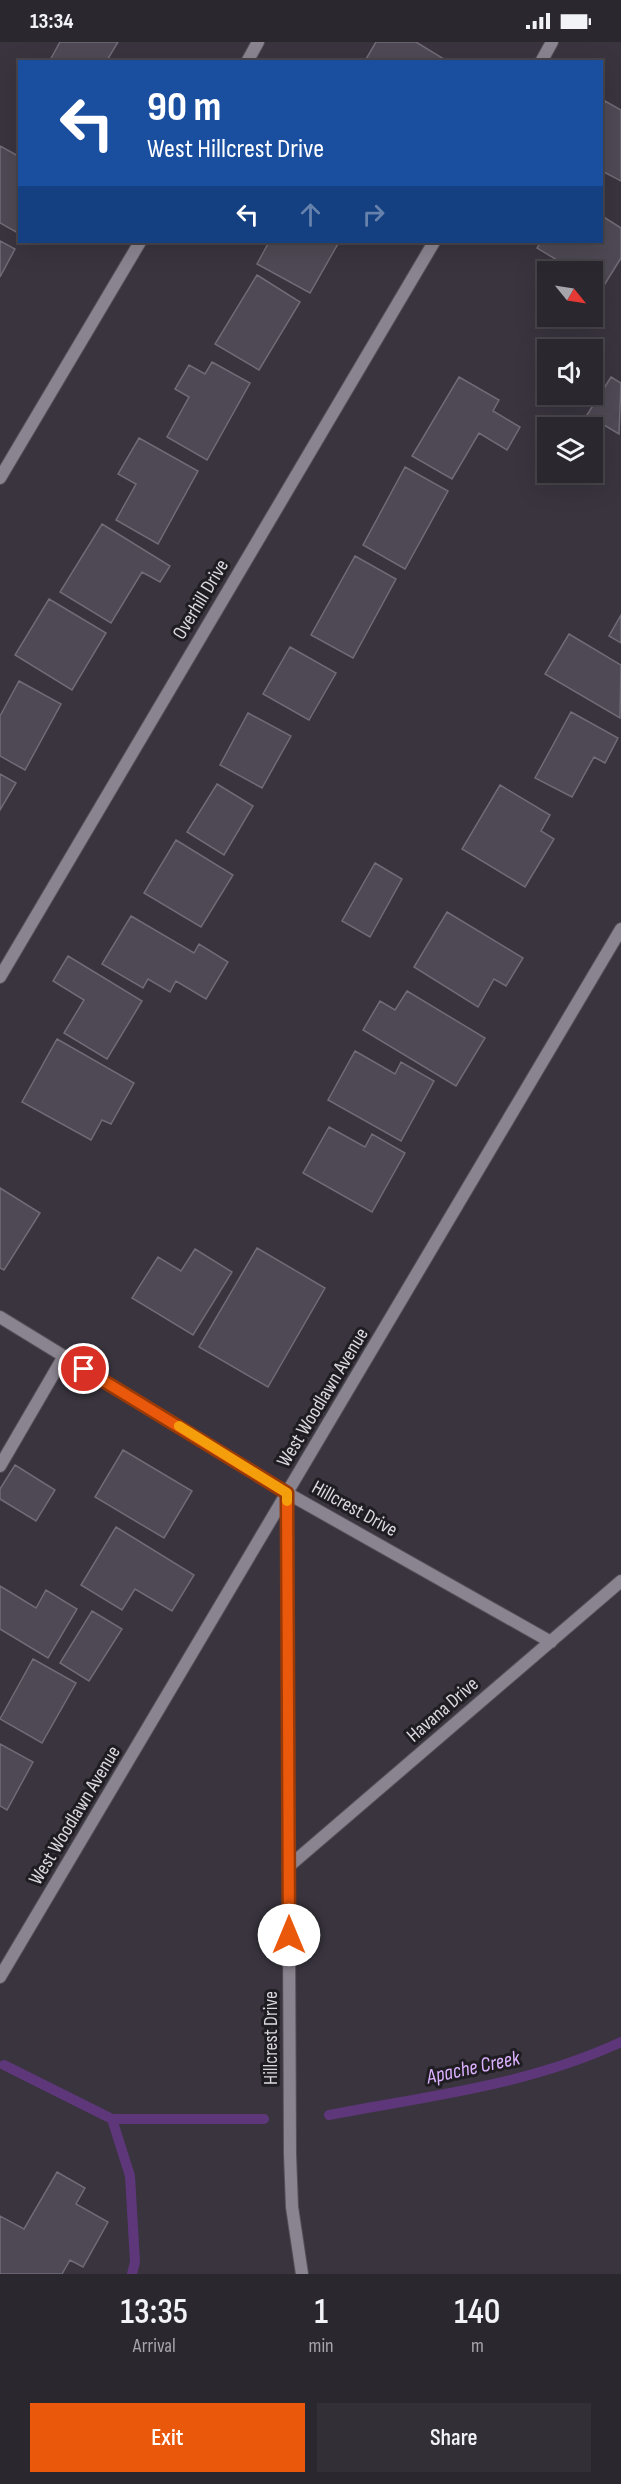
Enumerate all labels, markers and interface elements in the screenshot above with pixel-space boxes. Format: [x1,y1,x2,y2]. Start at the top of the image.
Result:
text: 13:34 [30,8,74,35]
text: 90 m [147,82,221,133]
icon: left [48,84,126,162]
text: West Hillcrest Drive [147,133,324,165]
icon: left [231,198,264,231]
icon: ahead [294,198,327,231]
icon: right [357,198,390,231]
north arrow [537,261,603,327]
map controls [537,261,603,483]
button: sound [537,339,603,405]
button: layers [537,417,603,483]
street label: Overhill Drive [168,555,234,644]
street label: West Woodlawn Avenue [272,1324,374,1471]
pin [58,1343,109,1394]
icon: arrive [67,1352,100,1385]
street label: Hillcrest Drive [308,1476,401,1542]
street label: Havana Drive [402,1672,483,1747]
street label: West Woodlawn Avenue [24,1742,126,1889]
position arrow [257,1903,321,1967]
street label: Hillcrest Drive [259,1991,283,2085]
water label: Apache Creek [423,2045,523,2090]
text: 13:35 [120,2291,188,2334]
text: 1 [314,2291,328,2334]
text: 140 [454,2291,501,2334]
text: Arrival [133,2334,176,2358]
text: min [309,2334,334,2358]
text: m [471,2334,484,2358]
button: Exit [30,2403,305,2472]
button: Share [317,2403,591,2472]

